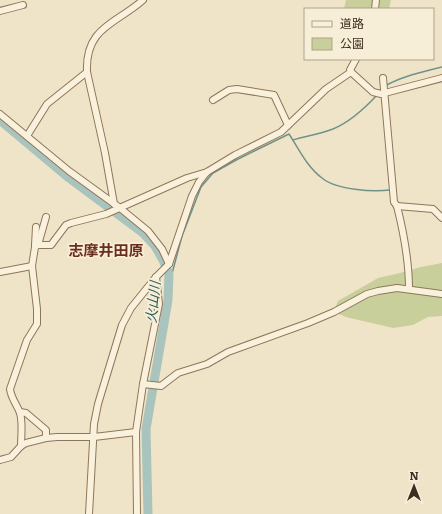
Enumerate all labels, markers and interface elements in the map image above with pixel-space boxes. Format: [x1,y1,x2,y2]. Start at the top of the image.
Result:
legend [304,8,434,60]
text: 道路 [340,14,364,32]
text: 公園 [340,34,364,52]
district label: 志摩井田原 [68,238,144,261]
water label: 火山川 [140,278,164,324]
north arrow [394,466,434,506]
text: N [409,467,419,483]

